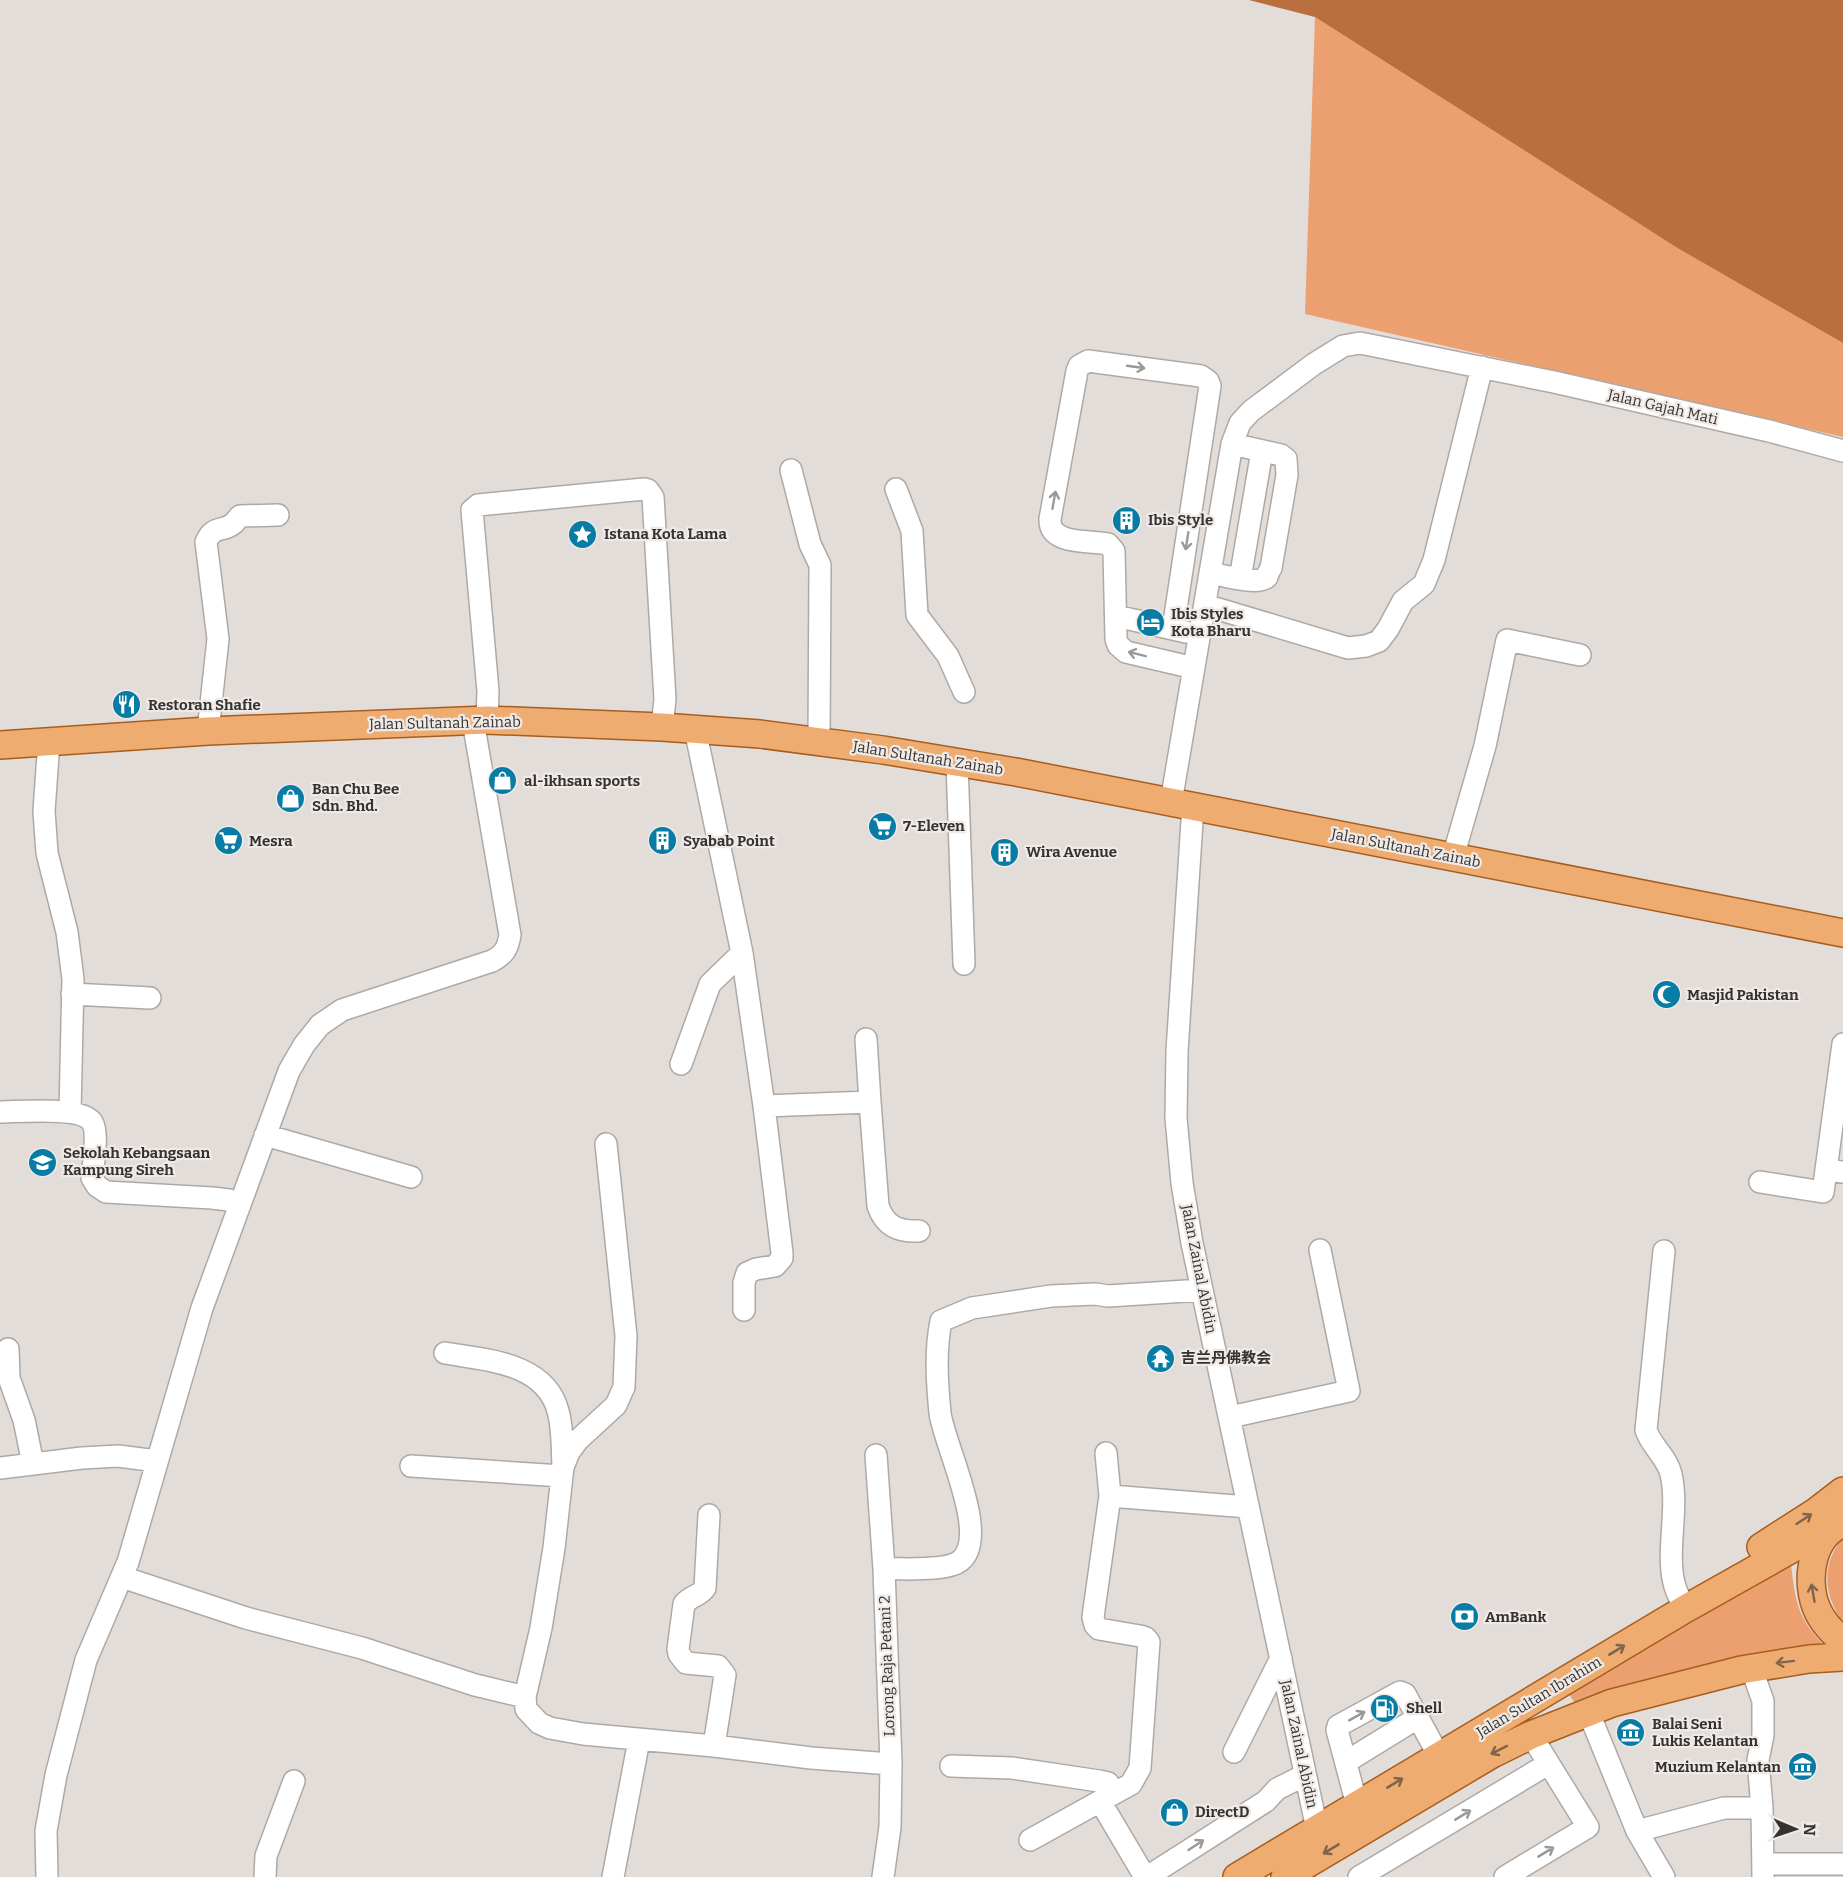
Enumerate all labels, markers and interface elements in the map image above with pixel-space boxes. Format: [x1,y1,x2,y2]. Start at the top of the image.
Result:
one-way arrow [1125,362,1145,373]
street label: Jalan Gajah Mati [1605,385,1720,429]
one-way arrow [1048,490,1059,510]
building icon: Ibis Style [1111,504,1143,536]
place label: Ibis Style [1148,511,1213,529]
place icon: Istana Kota Lama [567,518,599,550]
place label: Istana Kota Lama [604,525,727,543]
one-way arrow [1181,530,1192,550]
place label: Ibis Styles Kota Bharu [1171,605,1251,640]
hotel icon: Ibis Styles Kota Bharu [1134,607,1166,639]
one-way arrow [1128,648,1147,660]
restaurant icon: Restoran Shafie [111,689,143,721]
place label: Restoran Shafie [148,696,261,714]
street label: Jalan Sultanah Zainab [368,713,521,733]
street label: Jalan Sultanah Zainab [851,737,1004,779]
shop icon: al-ikhsan sports [487,765,519,797]
place label: al-ikhsan sports [524,772,640,790]
place label: Ban Chu Bee Sdn. Bhd. [312,780,399,815]
shop icon: Ban Chu Bee Sdn. Bhd. [275,782,307,814]
supermarket icon: 7-Eleven [866,810,898,842]
place label: 7-Eleven [903,817,965,835]
street label: Jalan Sultanah Zainab [1329,824,1482,871]
supermarket icon: Mesra [212,825,244,857]
building icon: Syabab Point [646,825,678,857]
place label: Mesra [249,832,293,850]
place label: Syabab Point [683,832,775,850]
building icon: Wira Avenue [989,836,1021,868]
place label: Wira Avenue [1026,843,1117,861]
mosque icon: Masjid Pakistan [1650,979,1682,1011]
place label: Masjid Pakistan [1687,986,1799,1004]
place label: Sekolah Kebangsaan Kampung Sireh [63,1144,211,1179]
school or university icon: Sekolah Kebangsaan Kampung Sireh [26,1146,58,1178]
street label: Jalan Zainal Abidin [1177,1202,1220,1336]
temple icon: 吉兰丹佛教会 [1144,1342,1176,1374]
place label: 吉兰丹佛教会 [1181,1349,1271,1367]
one-way arrow [1795,1513,1812,1525]
one-way arrow [1807,1583,1818,1603]
street label: Lorong Raja Petani 2 [876,1595,898,1737]
bank icon: AmBank [1448,1601,1480,1633]
place label: AmBank [1485,1608,1546,1626]
one-way arrow [1608,1644,1625,1656]
street label: Jalan Sultan Ibrahim [1472,1652,1605,1742]
one-way arrow [1775,1656,1795,1667]
street label: Jalan Zainal Abidin [1276,1677,1322,1810]
fuel station icon: Shell [1369,1692,1401,1724]
place label: Shell [1406,1699,1442,1717]
one-way arrow [1347,1710,1365,1721]
place label: Balai Seni Lukis Kelantan [1652,1715,1759,1750]
museum icon: Balai Seni Lukis Kelantan [1615,1717,1647,1749]
one-way arrow [1491,1745,1509,1756]
museum icon: Muzium Kelantan [1786,1751,1818,1783]
place label: Muzium Kelantan [1655,1758,1781,1776]
one-way arrow [1386,1776,1403,1788]
shop icon: DirectD [1158,1796,1190,1828]
north arrow [1765,1799,1825,1859]
place label: DirectD [1195,1803,1250,1821]
one-way arrow [1454,1808,1471,1820]
text: N [1800,1823,1819,1836]
one-way arrow [1187,1839,1204,1851]
one-way arrow [1323,1844,1340,1856]
one-way arrow [1537,1846,1554,1858]

